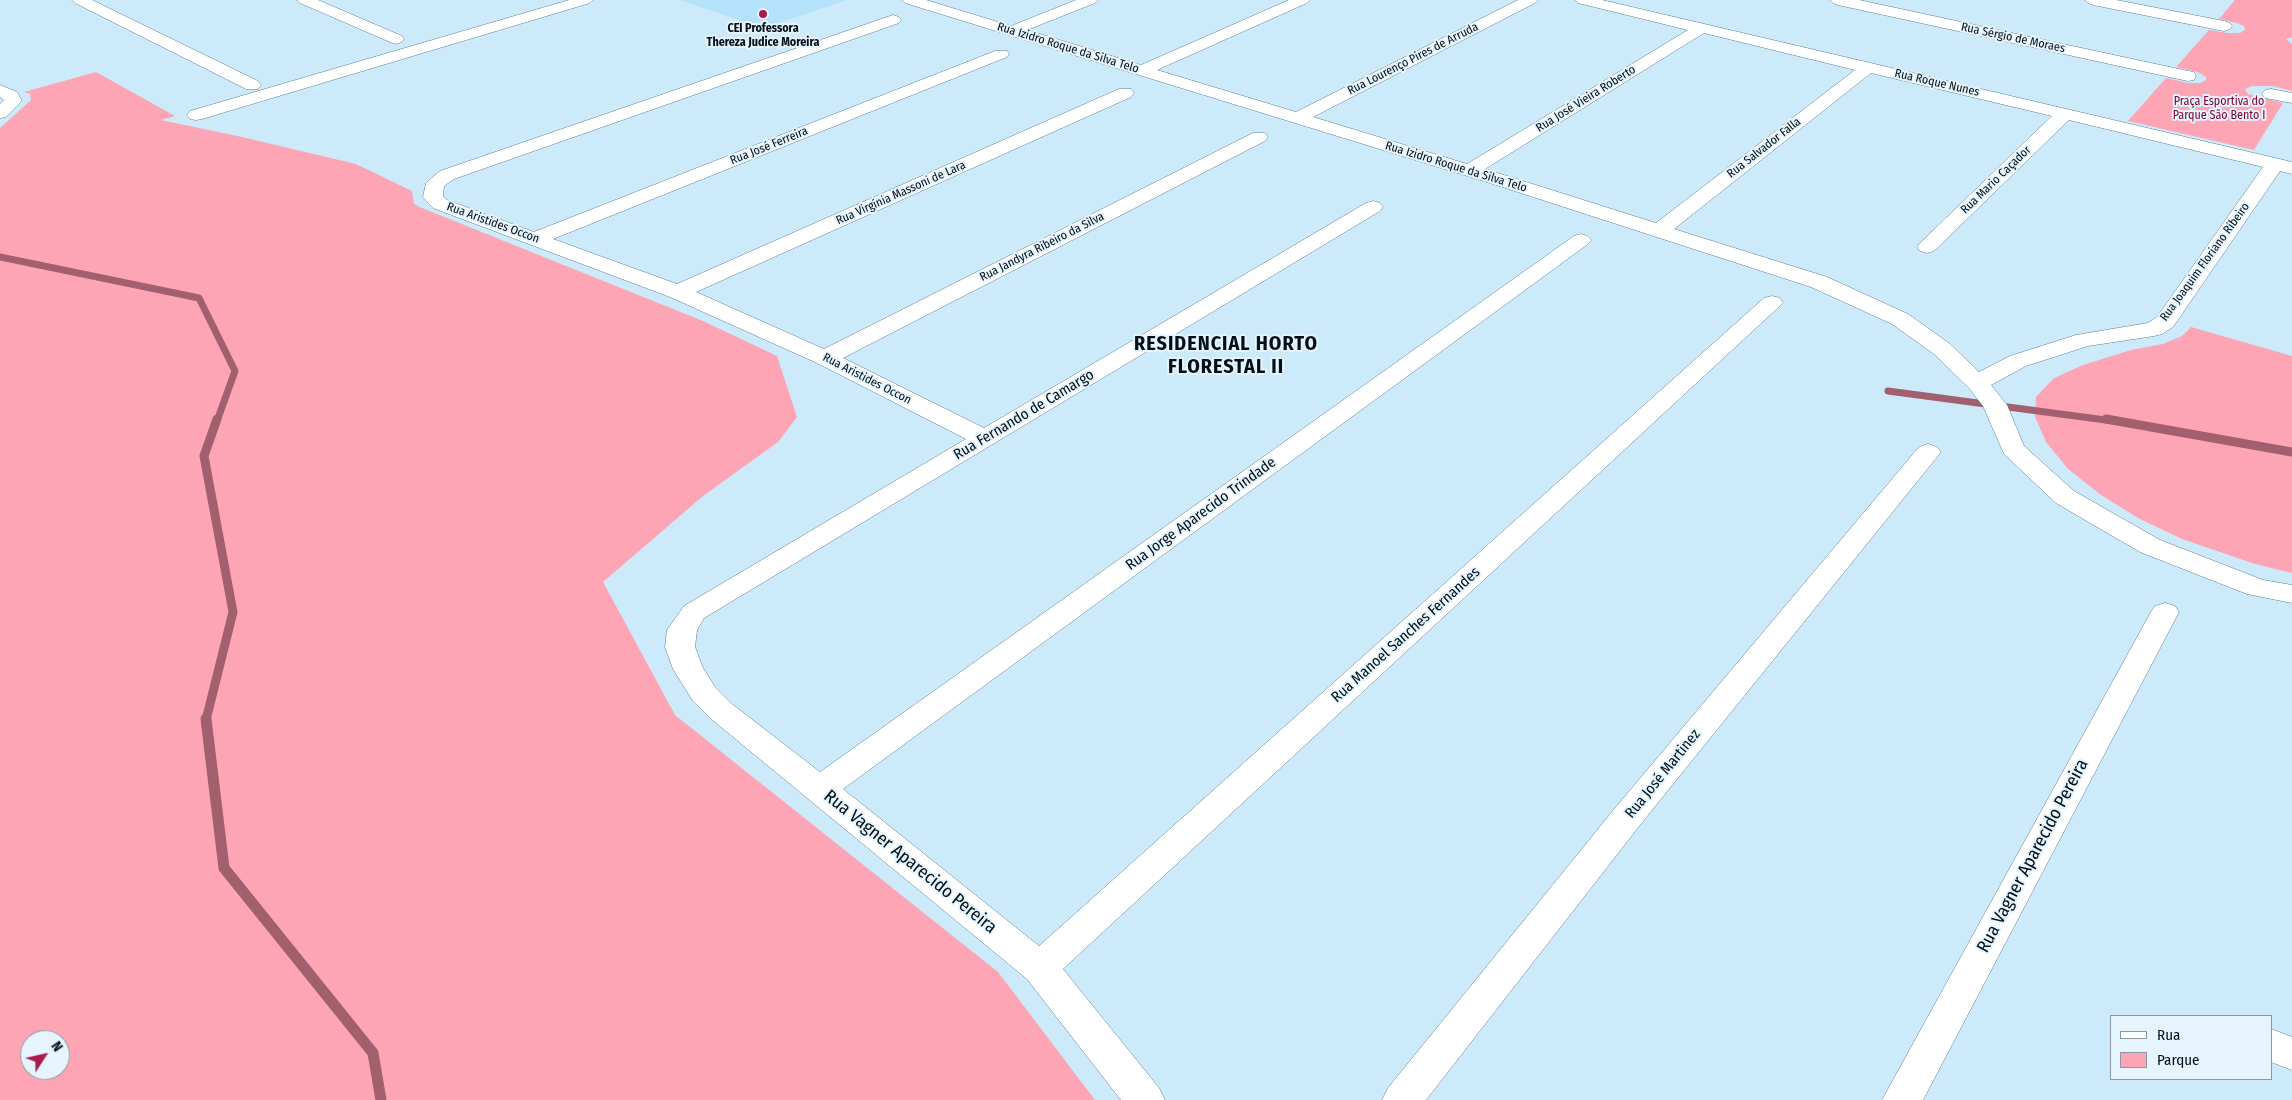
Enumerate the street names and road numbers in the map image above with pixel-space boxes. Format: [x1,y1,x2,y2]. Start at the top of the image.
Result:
street label: Rua Izidro Roque da Silva Telo [995,20,1141,76]
street label: Rua Lourenço Pires de Arruda [1345,20,1481,98]
street label: Rua Sérgio de Moraes [1960,20,2066,56]
street label: Rua José Vieira Roberto [1534,62,1638,136]
street label: Rua Roque Nunes [1893,66,1981,100]
street label: Rua Salvador Falla [1724,115,1804,181]
street label: Rua José Ferreira [728,124,810,168]
street label: Rua Izidro Roque da Silva Telo [1383,139,1529,195]
street label: Rua Mario Caçador [1958,143,2034,217]
street label: Rua Virgínia Massoni de Lara [834,158,968,228]
street label: Rua Aristides Occon [445,200,541,246]
street label: Rua Joaquim Floriano Ribeiro [2157,200,2253,324]
street label: Rua Jandyra Ribeiro da Silva [978,209,1106,285]
street label: Rua Aristides Occon [820,350,914,408]
street label: Rua Fernando de Camargo [951,366,1097,464]
street label: Rua Jorge Aparecido Trindade [1123,454,1279,574]
street label: Rua Manoel Sanches Fernandes [1328,564,1484,706]
street label: Rua José Martinez [1622,726,1704,822]
street label: Rua Vagner Aparecido Pereira [1973,755,2093,957]
street label: Rua Vagner Aparecido Pereira [819,786,1001,938]

